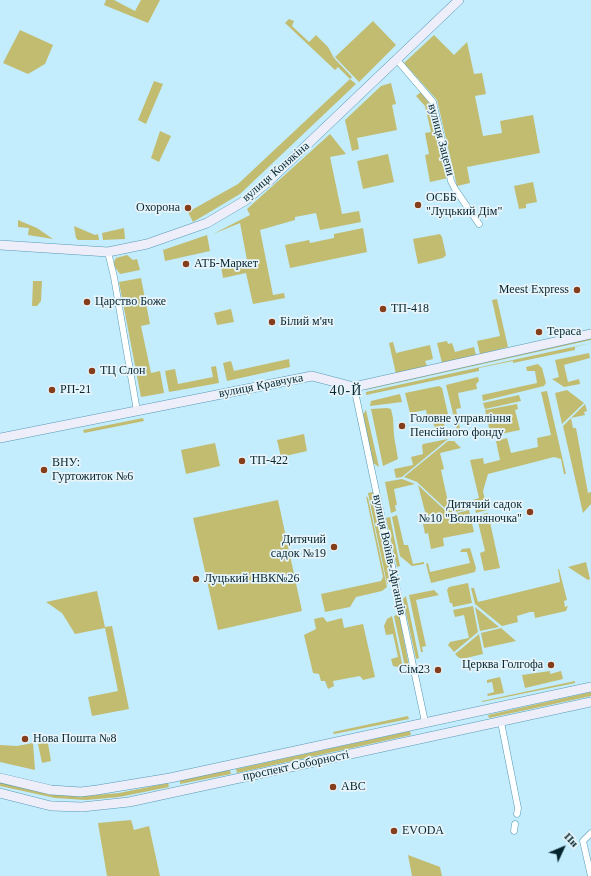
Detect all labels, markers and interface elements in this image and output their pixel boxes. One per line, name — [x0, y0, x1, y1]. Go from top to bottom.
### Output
street label: вулиця Зацепи — [424, 102, 458, 178]
street label: вулиця Конякіна — [239, 139, 313, 205]
place label: ОСББ "Луцький Дім" — [426, 191, 502, 219]
marker: ОСББ "Луцький Дім" — [413, 200, 423, 210]
place label: Охорона — [136, 201, 180, 215]
marker: Охорона — [183, 203, 193, 213]
place label: АТБ-Маркет — [194, 257, 258, 271]
marker: АТБ-Маркет — [181, 259, 191, 269]
place label: Meest Express — [499, 283, 569, 297]
marker: Meest Express — [572, 285, 582, 295]
place label: Царство Боже — [95, 295, 166, 309]
marker: Царство Боже — [82, 297, 92, 307]
place label: ТП-418 — [391, 302, 429, 316]
marker: ТП-418 — [378, 304, 388, 314]
place label: Білий м'яч — [280, 315, 333, 329]
marker: Білий м'яч — [267, 317, 277, 327]
place label: Тераса — [547, 325, 581, 339]
marker: Тераса — [534, 327, 544, 337]
place label: ТЦ Слон — [100, 364, 145, 378]
marker: ТЦ Слон — [87, 366, 97, 376]
street label: вулиця Кравчука — [218, 371, 304, 401]
place label: РП-21 — [60, 383, 91, 397]
district label: 40-Й — [330, 383, 362, 399]
marker: РП-21 — [47, 385, 57, 395]
place label: Головне управління Пенсійного фонду — [410, 412, 511, 440]
marker: Головне управління Пенсійного фонду — [397, 421, 407, 431]
place label: ТП-422 — [250, 454, 288, 468]
place label: ВНУ: Гуртожиток №6 — [52, 456, 133, 484]
marker: ТП-422 — [237, 456, 247, 466]
marker: ВНУ: Гуртожиток №6 — [39, 465, 49, 475]
street label: вулиця Воїнів-Афганців — [369, 493, 409, 617]
place label: Дитячий садок №10 "Волиняночка" — [418, 498, 522, 526]
marker: Дитячий садок №10 "Волиняночка" — [525, 507, 535, 517]
place label: Дитячий садок №19 — [271, 533, 326, 561]
marker: Дитячий садок №19 — [329, 542, 339, 552]
place label: Луцький НВК№26 — [204, 572, 300, 586]
marker: Луцький НВК№26 — [191, 574, 201, 584]
place label: Церква Голгофа — [462, 658, 543, 672]
marker: Церква Голгофа — [546, 660, 556, 670]
place label: Сім23 — [399, 663, 430, 677]
marker: Сім23 — [433, 665, 443, 675]
place label: Нова Пошта №8 — [33, 732, 117, 746]
marker: Нова Пошта №8 — [20, 734, 30, 744]
street label: проспект Соборності — [241, 748, 351, 784]
place label: АВС — [341, 780, 366, 794]
marker: АВС — [328, 782, 338, 792]
place label: EVODA — [402, 824, 444, 838]
marker: EVODA — [389, 826, 399, 836]
north arrow — [543, 828, 583, 868]
text: Пн — [562, 830, 581, 849]

